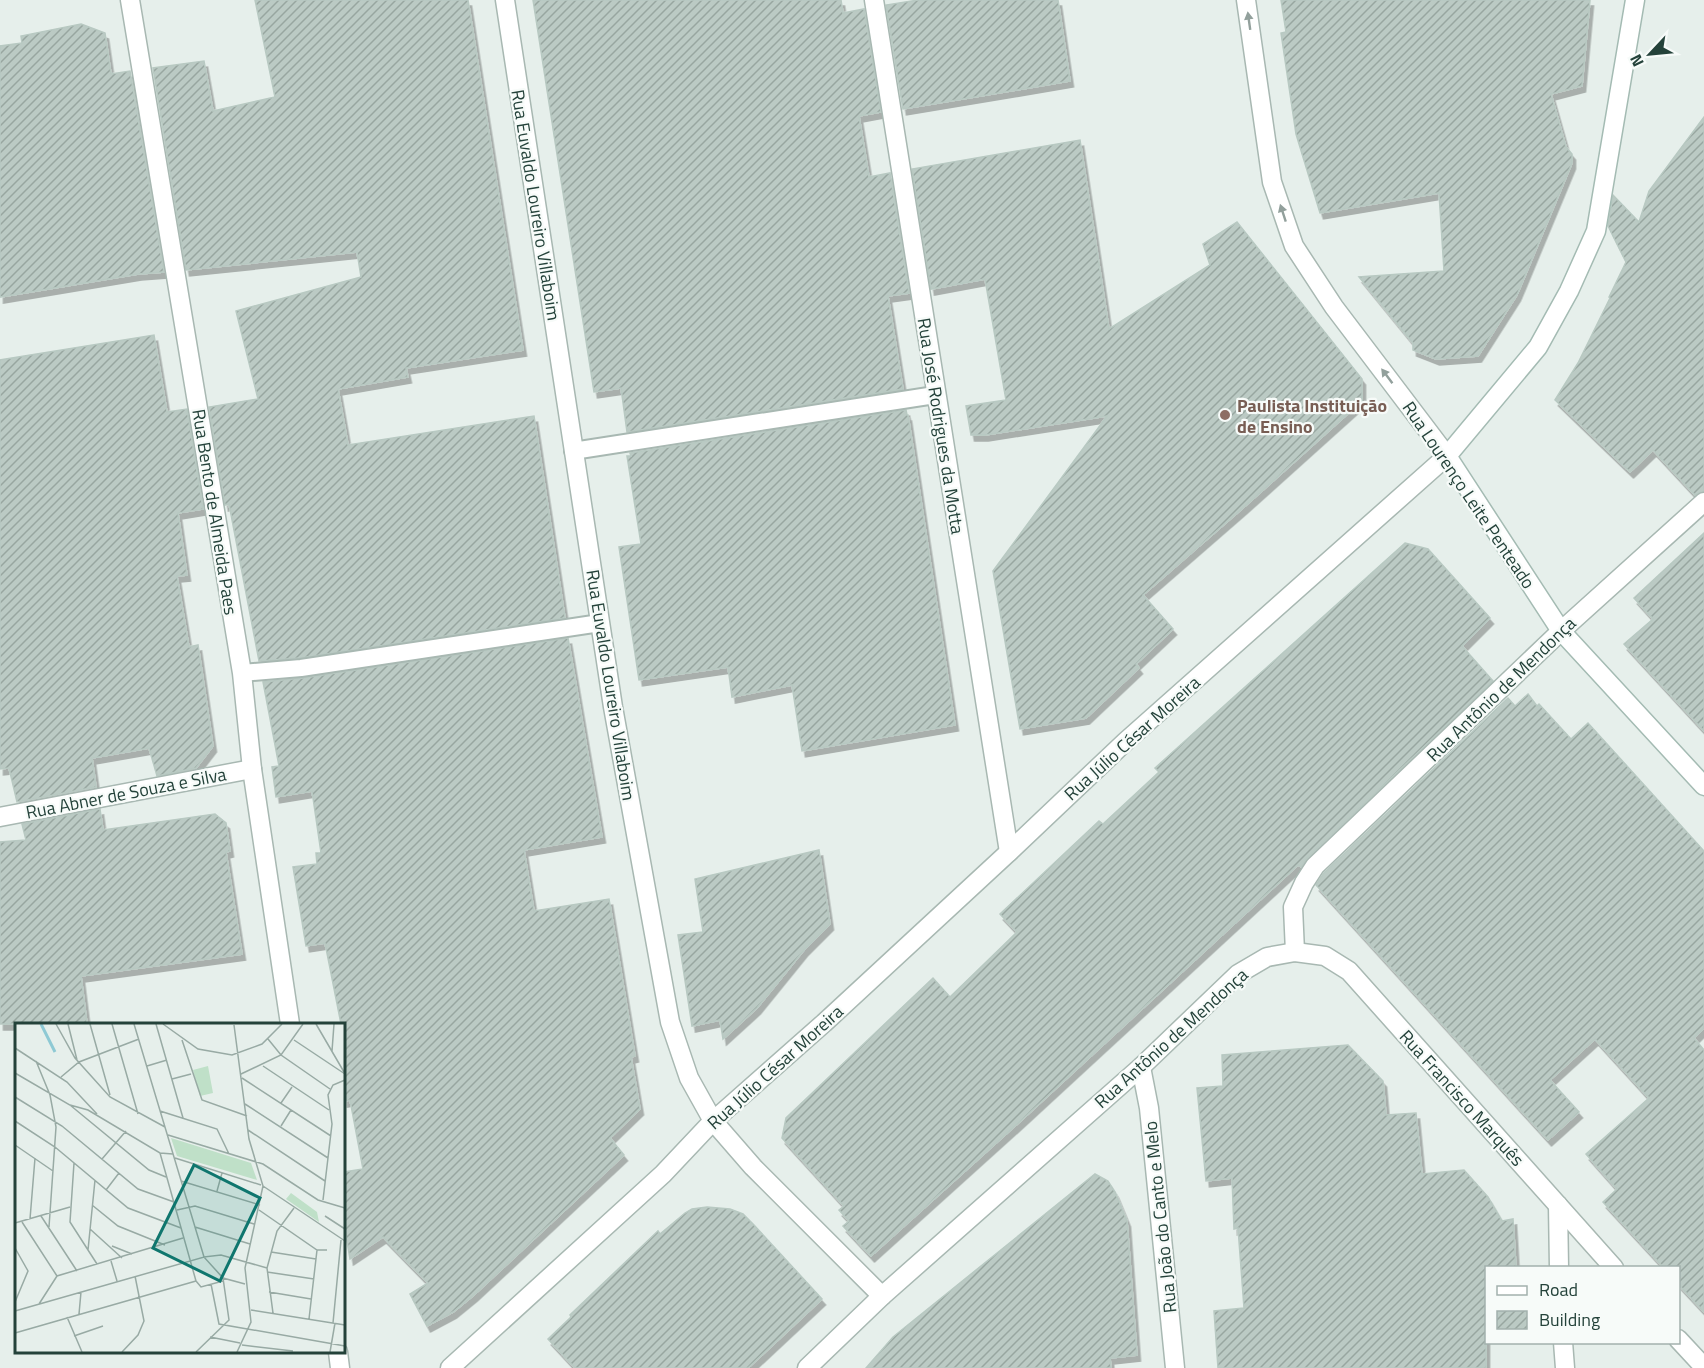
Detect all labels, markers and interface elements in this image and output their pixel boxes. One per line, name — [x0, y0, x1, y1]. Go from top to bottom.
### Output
one-way arrow — [1245, 12, 1254, 31]
north arrow — [1620, 24, 1680, 84]
text: N — [1623, 50, 1650, 71]
street label: Rua Euvaldo Loureiro Villaboim — [504, 88, 568, 322]
one-way arrow — [1277, 204, 1287, 222]
street label: Rua José Rodrigues da Motta — [911, 316, 971, 536]
one-way arrow — [1381, 369, 1393, 384]
place label: Paulista Instituição de Ensino — [1237, 392, 1387, 440]
street label: Rua Lourenço Leite Penteado — [1396, 396, 1542, 594]
street label: Rua Bento de Almeida Paes — [185, 407, 245, 617]
marker: Paulista Instituição de Ensino — [1218, 408, 1232, 422]
street label: Rua Euvaldo Loureiro Villaboim — [579, 568, 643, 802]
street label: Rua Antônio de Mendonça — [1420, 610, 1582, 768]
street label: Rua Júlio César Moreira — [1058, 669, 1206, 807]
street label: Rua Abner de Souza e Silva — [23, 760, 229, 826]
street label: Rua Antônio de Mendonça — [1088, 961, 1254, 1115]
street label: Rua Júlio César Moreira — [701, 998, 849, 1136]
inset map — [15, 1023, 345, 1353]
street label: Rua Francisco Marquês — [1393, 1024, 1531, 1172]
street label: Rua João do Canto e Melo — [1137, 1120, 1183, 1314]
legend — [1485, 1266, 1680, 1344]
text: Road — [1539, 1276, 1578, 1303]
text: Building — [1539, 1306, 1600, 1333]

